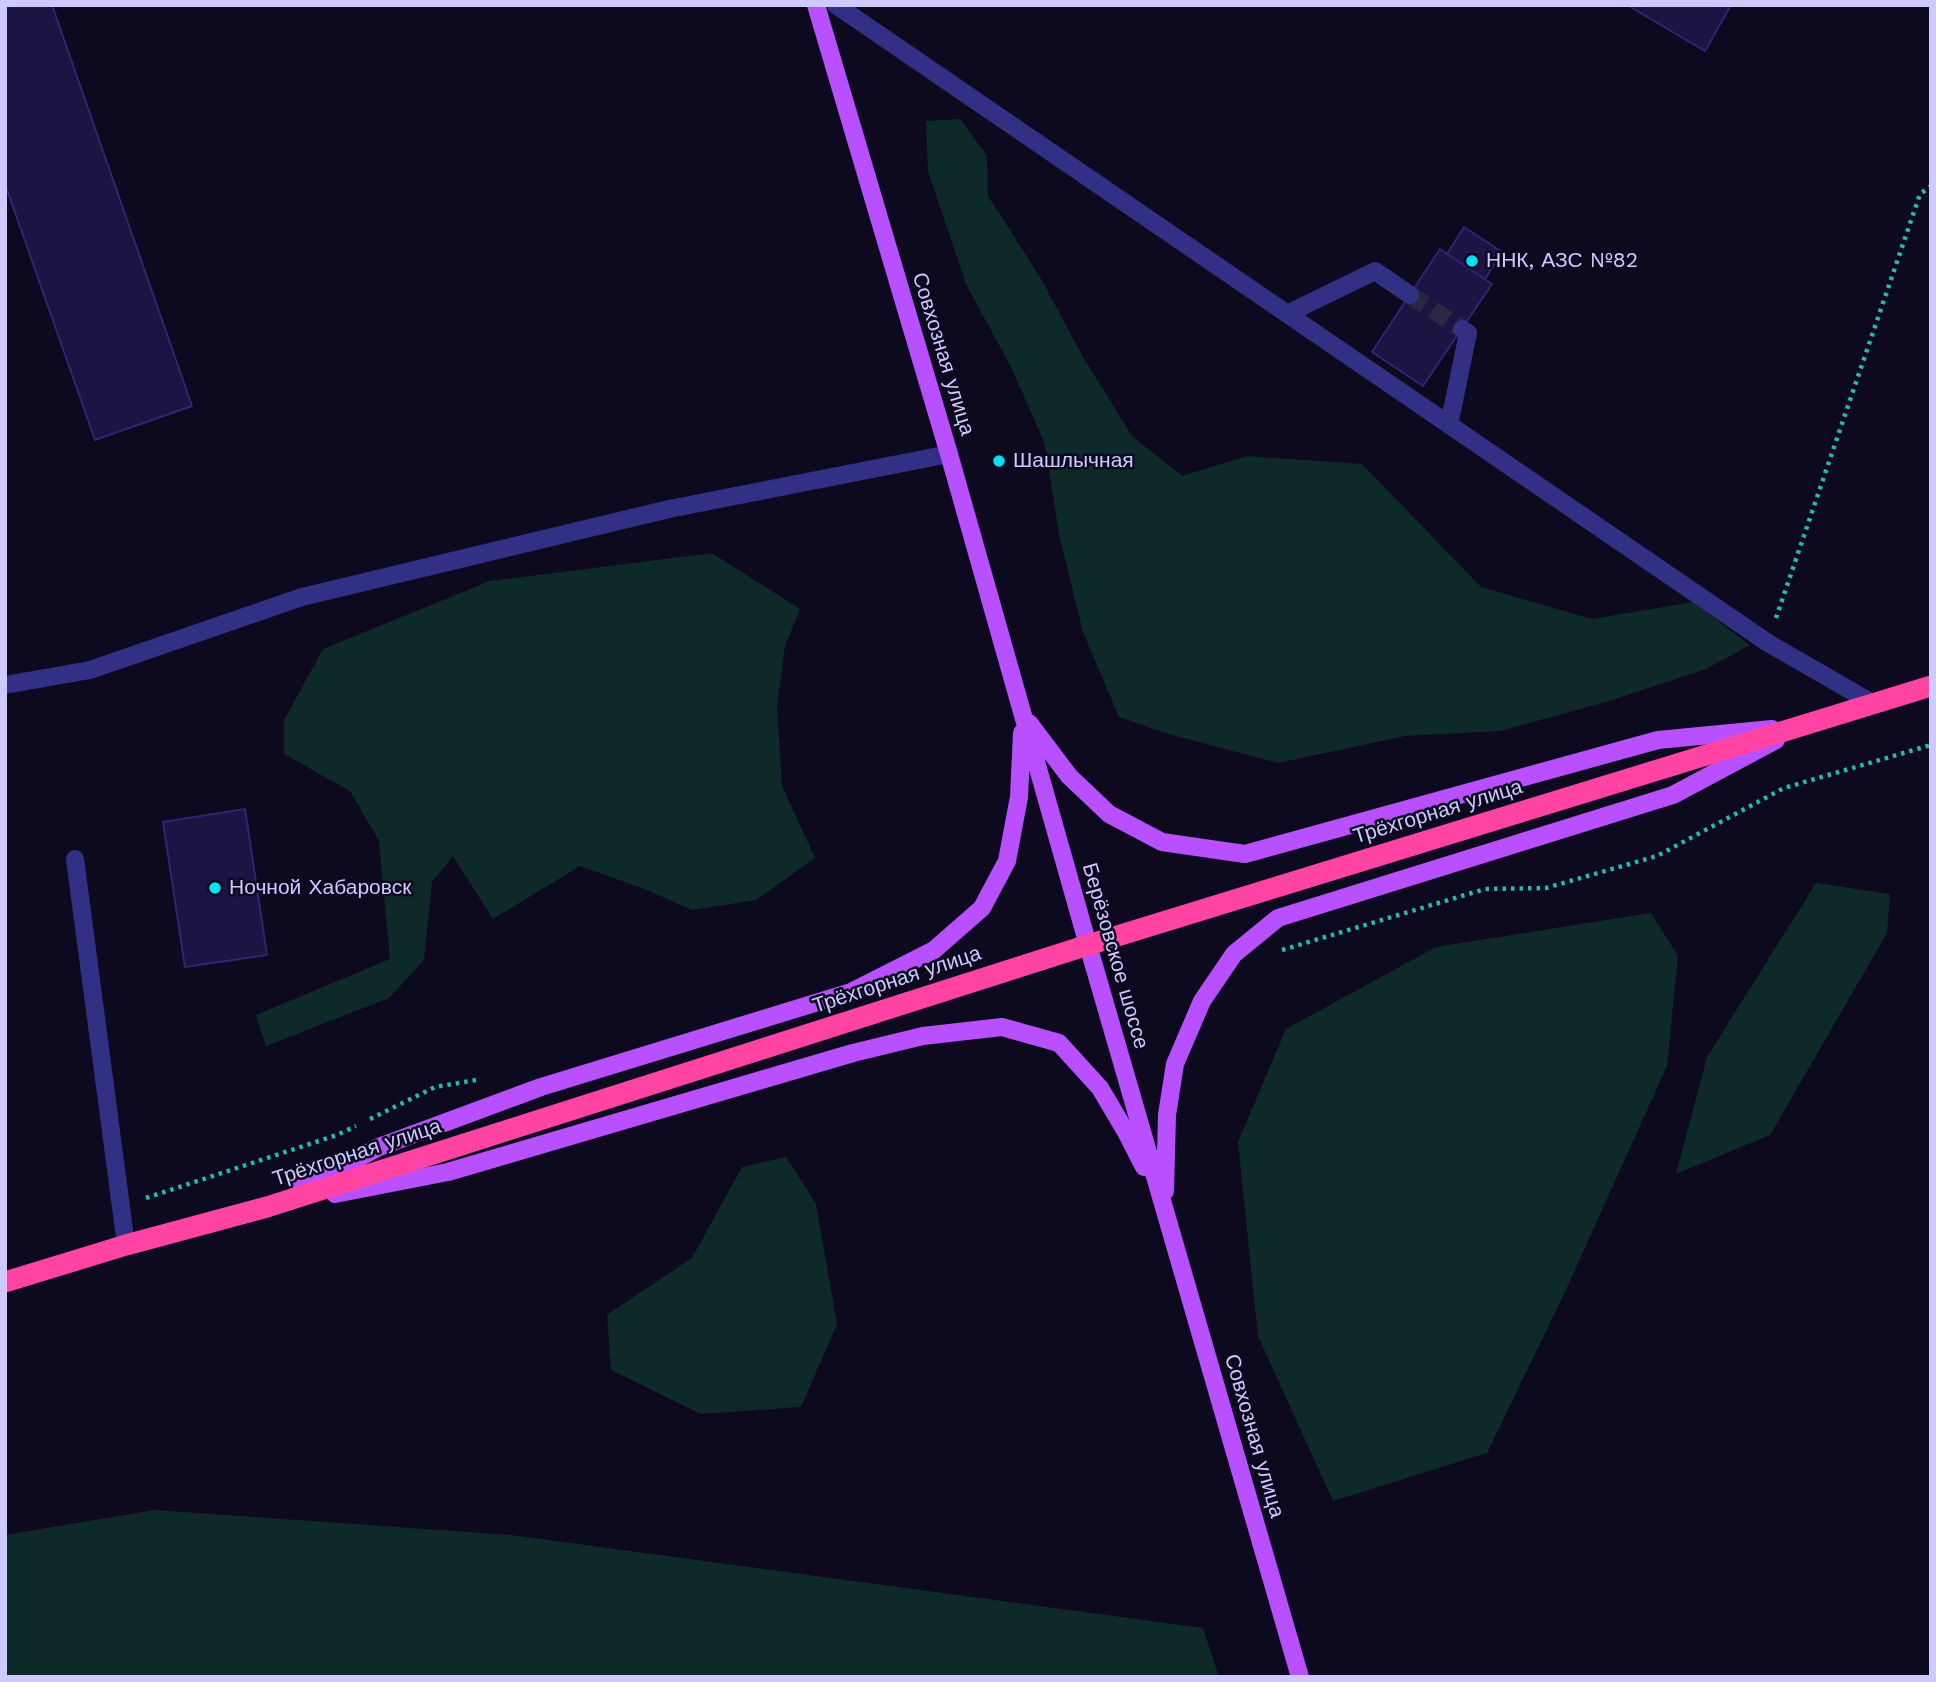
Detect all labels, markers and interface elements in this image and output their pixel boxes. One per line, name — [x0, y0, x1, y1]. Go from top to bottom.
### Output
place label: ННК, АЗС №82 — [1486, 248, 1638, 274]
marker: ННК, АЗС №82 — [1464, 253, 1480, 269]
street label: Совхозная улица — [906, 270, 980, 438]
place label: Шашлычная — [1013, 448, 1134, 474]
marker: Шашлычная — [991, 453, 1007, 469]
street label: Трёхгорная улица — [1350, 774, 1526, 850]
street label: Берёзовское шоссе — [1076, 860, 1154, 1052]
place label: Ночной Хабаровск — [229, 875, 411, 901]
marker: Ночной Хабаровск — [207, 880, 223, 896]
street label: Трёхгорная улица — [810, 941, 984, 1019]
street label: Трёхгорная улица — [270, 1114, 444, 1192]
street label: Совхозная улица — [1219, 1351, 1289, 1521]

